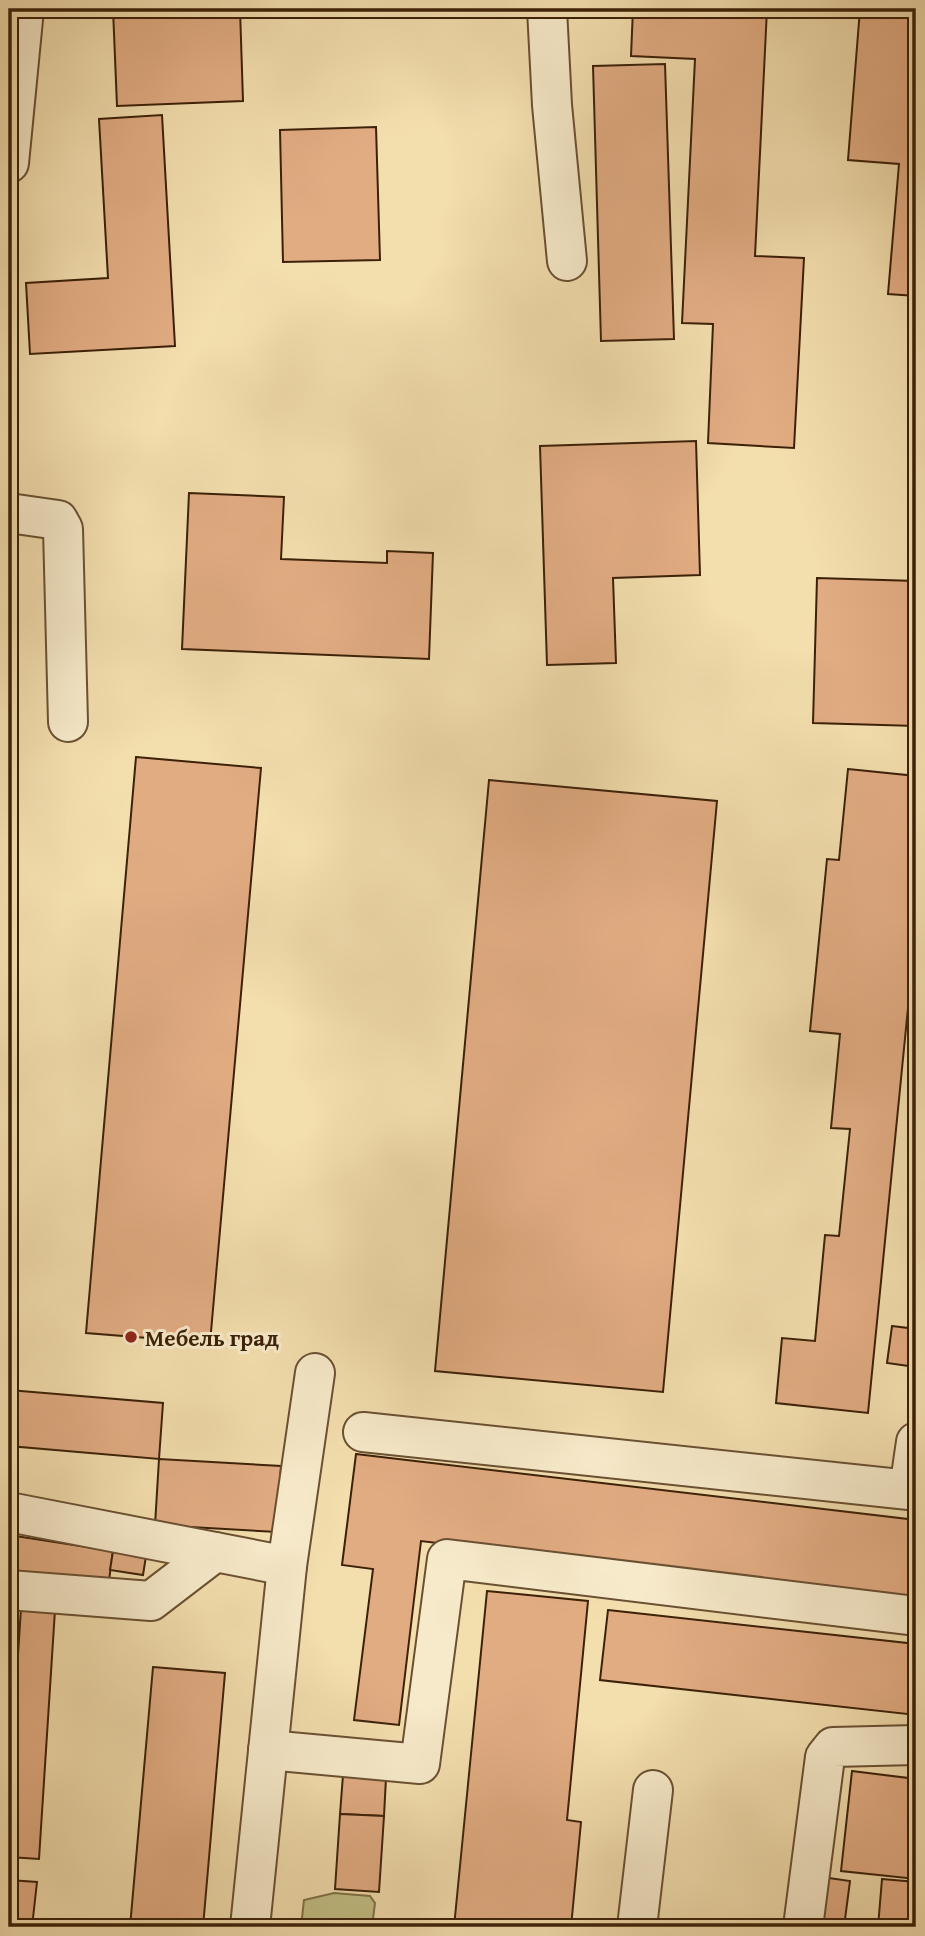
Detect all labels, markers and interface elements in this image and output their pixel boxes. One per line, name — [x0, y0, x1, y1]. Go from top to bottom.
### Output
place label: Мебель град — [145, 1321, 279, 1354]
marker: Мебель град — [123, 1329, 139, 1345]

